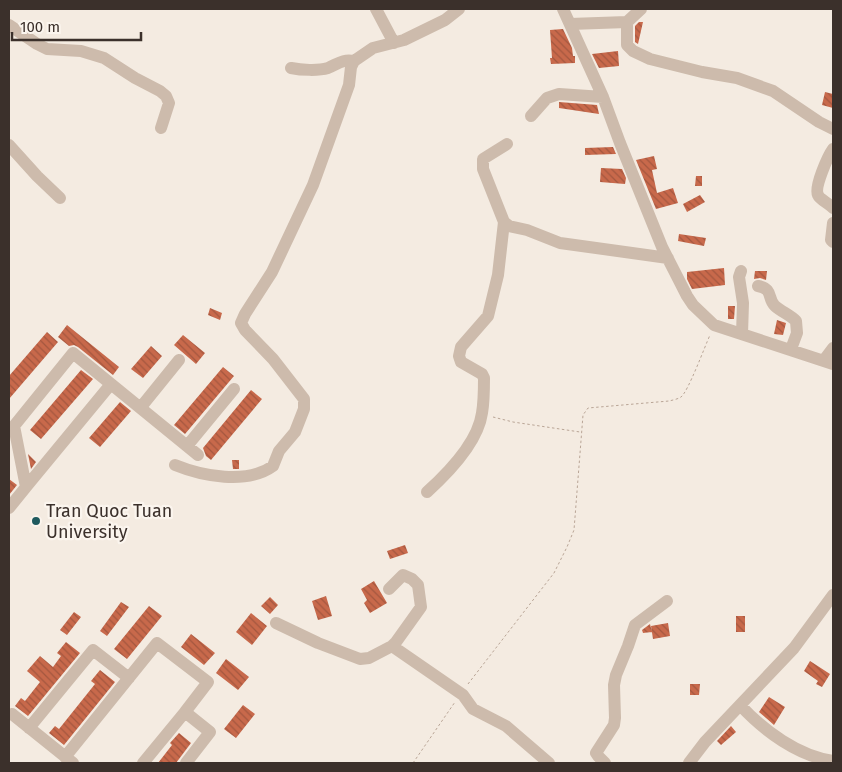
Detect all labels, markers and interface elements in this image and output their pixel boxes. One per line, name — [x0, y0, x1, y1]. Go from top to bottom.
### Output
scale bar — [12, 10, 141, 42]
text: 100 m — [20, 18, 60, 36]
place label: Tran Quoc Tuan University — [46, 500, 172, 543]
marker: Tran Quoc Tuan University — [30, 515, 42, 527]

